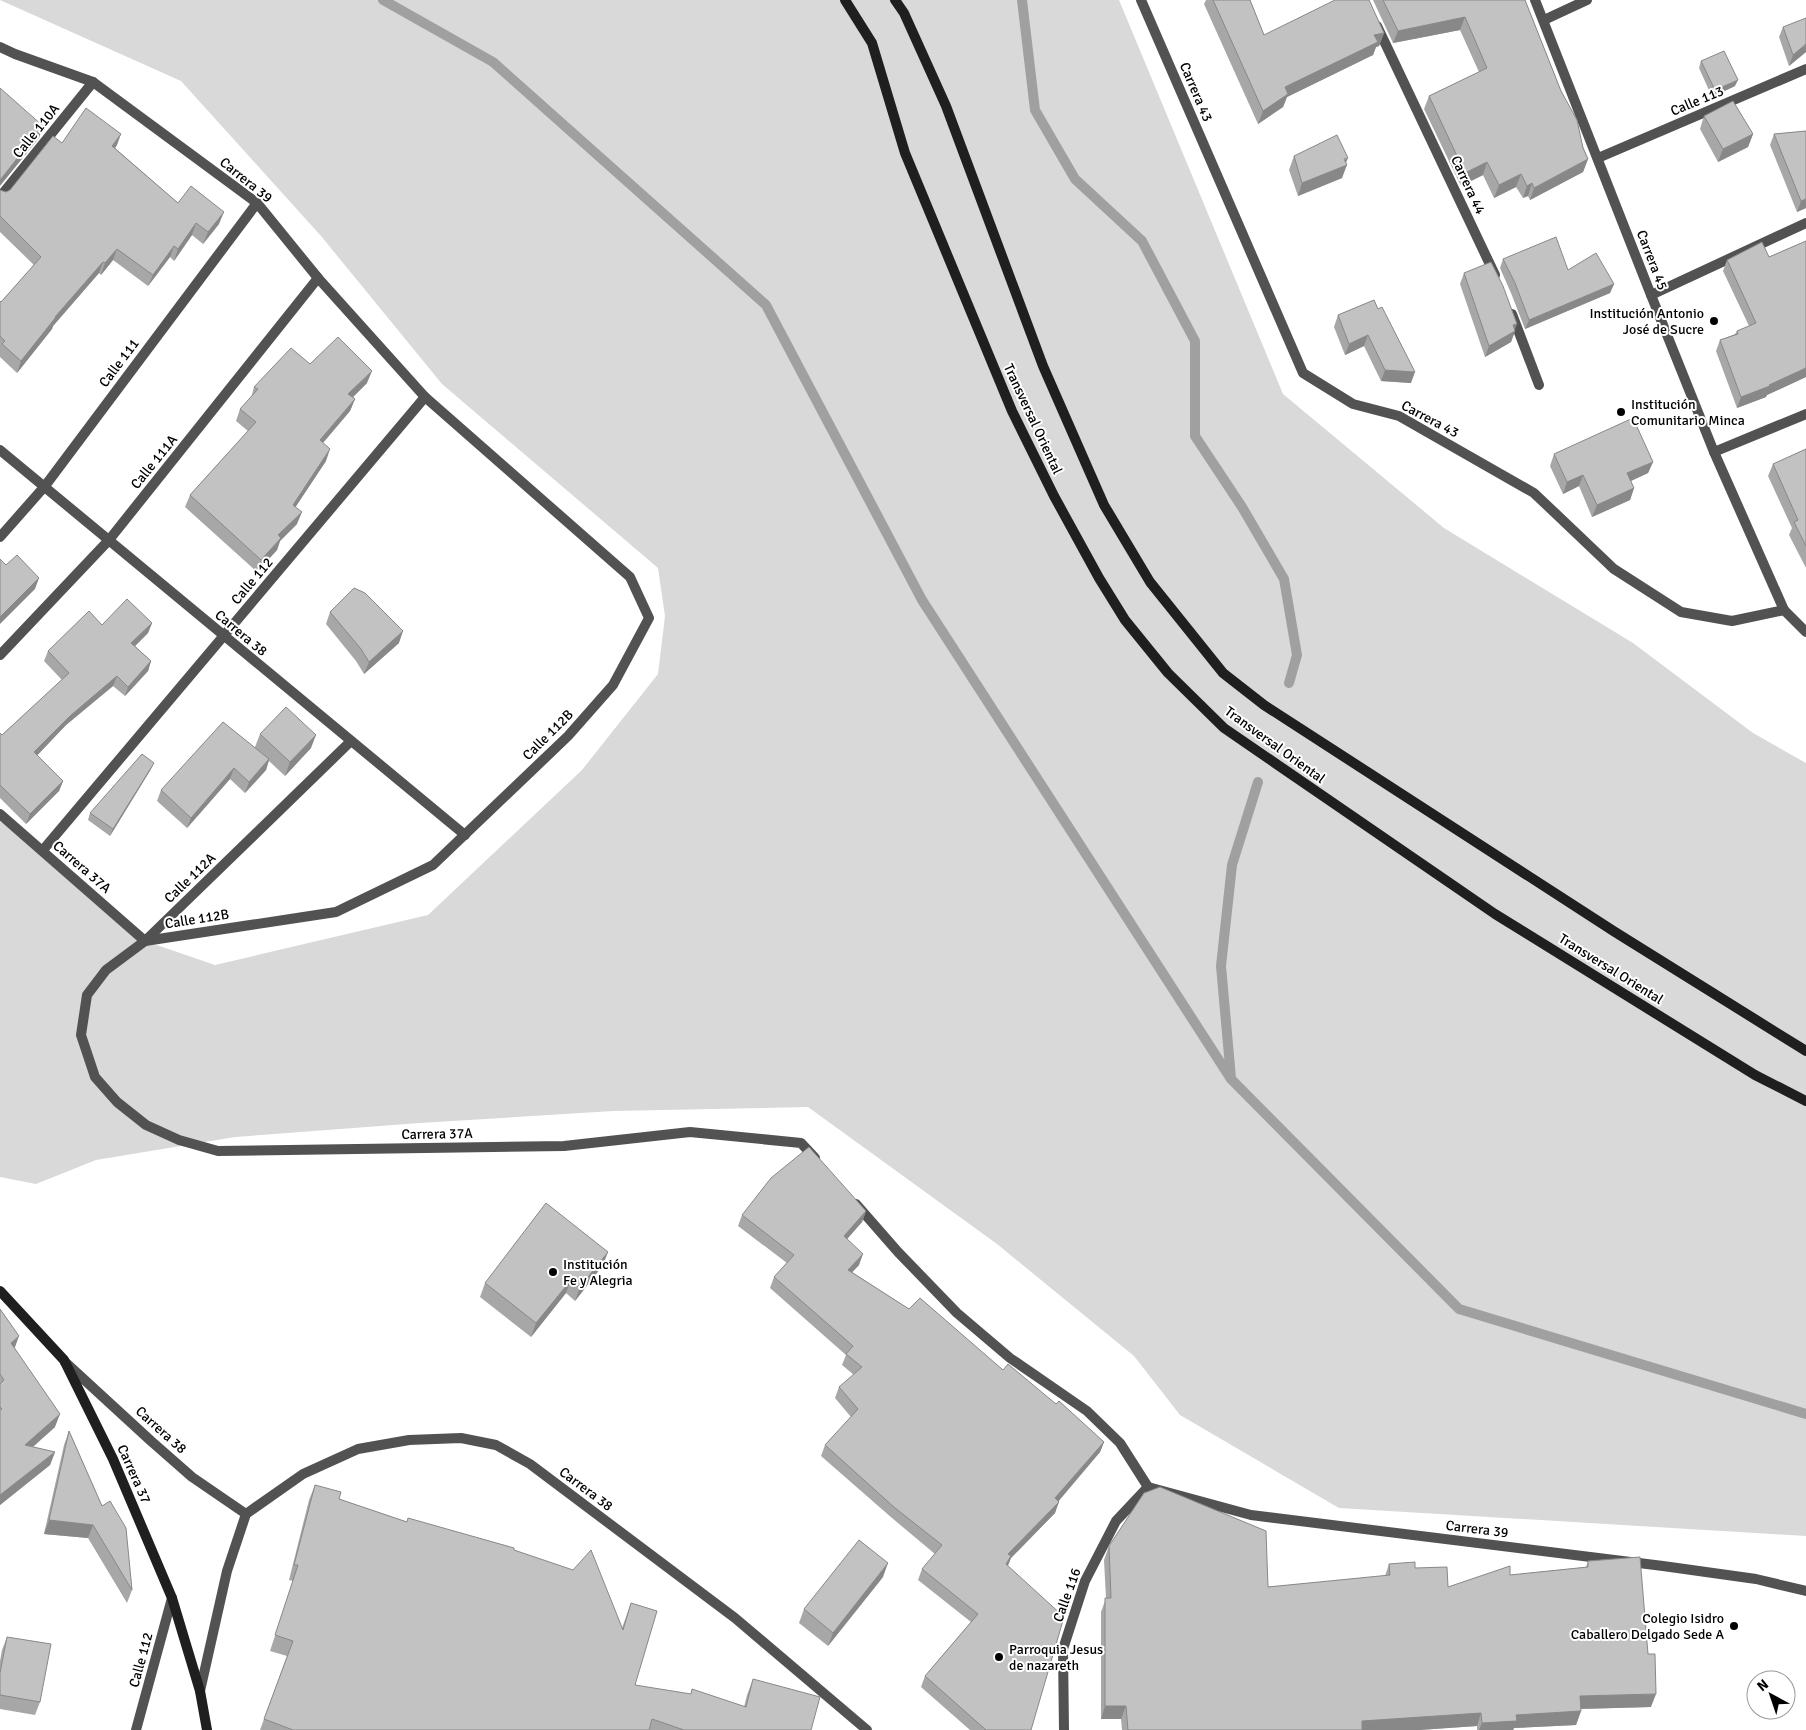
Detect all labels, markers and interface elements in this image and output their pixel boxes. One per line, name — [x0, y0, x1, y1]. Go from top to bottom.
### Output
street label: Carrera 43 — [1176, 60, 1216, 124]
street label: Calle 113 — [1668, 82, 1726, 120]
street label: Calle 110A — [9, 100, 63, 161]
street label: Carrera 44 — [1447, 153, 1489, 217]
street label: Carrera 39 — [216, 154, 276, 206]
street label: Carrera 45 — [1633, 228, 1671, 292]
place label: Institución Antonio José de Sucre — [1589, 305, 1704, 338]
marker: Institución Antonio José de Sucre — [1708, 315, 1720, 327]
street label: Calle 111 — [95, 335, 143, 391]
street label: Transversal Oriental — [1000, 361, 1066, 477]
place label: Institución Comunitario Minca — [1631, 396, 1745, 429]
street label: Carrera 43 — [1398, 397, 1462, 441]
marker: Institución Comunitario Minca — [1615, 406, 1627, 418]
street label: Calle 111A — [127, 431, 181, 492]
street label: Calle 112 — [227, 554, 277, 608]
street label: Carrera 38 — [211, 606, 271, 660]
street label: Transversal Oriental — [1221, 703, 1329, 787]
street label: Calle 112B — [519, 706, 577, 764]
street label: Carrera 37A — [49, 837, 115, 897]
street label: Calle 112A — [161, 849, 219, 907]
street label: Calle 112B — [164, 906, 230, 932]
street label: Transversal Oriental — [1556, 930, 1666, 1008]
street label: Carrera 37A — [401, 1125, 473, 1143]
place label: Institución Fe y Alegria — [563, 1256, 633, 1289]
marker: Institución Fe y Alegria — [547, 1266, 559, 1278]
street label: Carrera 38 — [132, 1403, 190, 1457]
street label: Carrera 37 — [113, 1442, 155, 1506]
street label: Carrera 38 — [556, 1463, 616, 1515]
street label: Carrera 39 — [1445, 1517, 1509, 1541]
street label: Calle 116 — [1049, 1566, 1085, 1624]
place label: Colegio Isidro Caballero Delgado Sede A — [1571, 1610, 1724, 1643]
marker: Colegio Isidro Caballero Delgado Sede A — [1728, 1620, 1740, 1632]
street label: Calle 112 — [126, 1631, 156, 1689]
place label: Parroquia Jesus de nazareth — [1009, 1641, 1103, 1674]
marker: Parroquia Jesus de nazareth — [993, 1651, 1005, 1663]
north arrow — [1746, 1670, 1796, 1720]
text: N — [1754, 1676, 1772, 1695]

